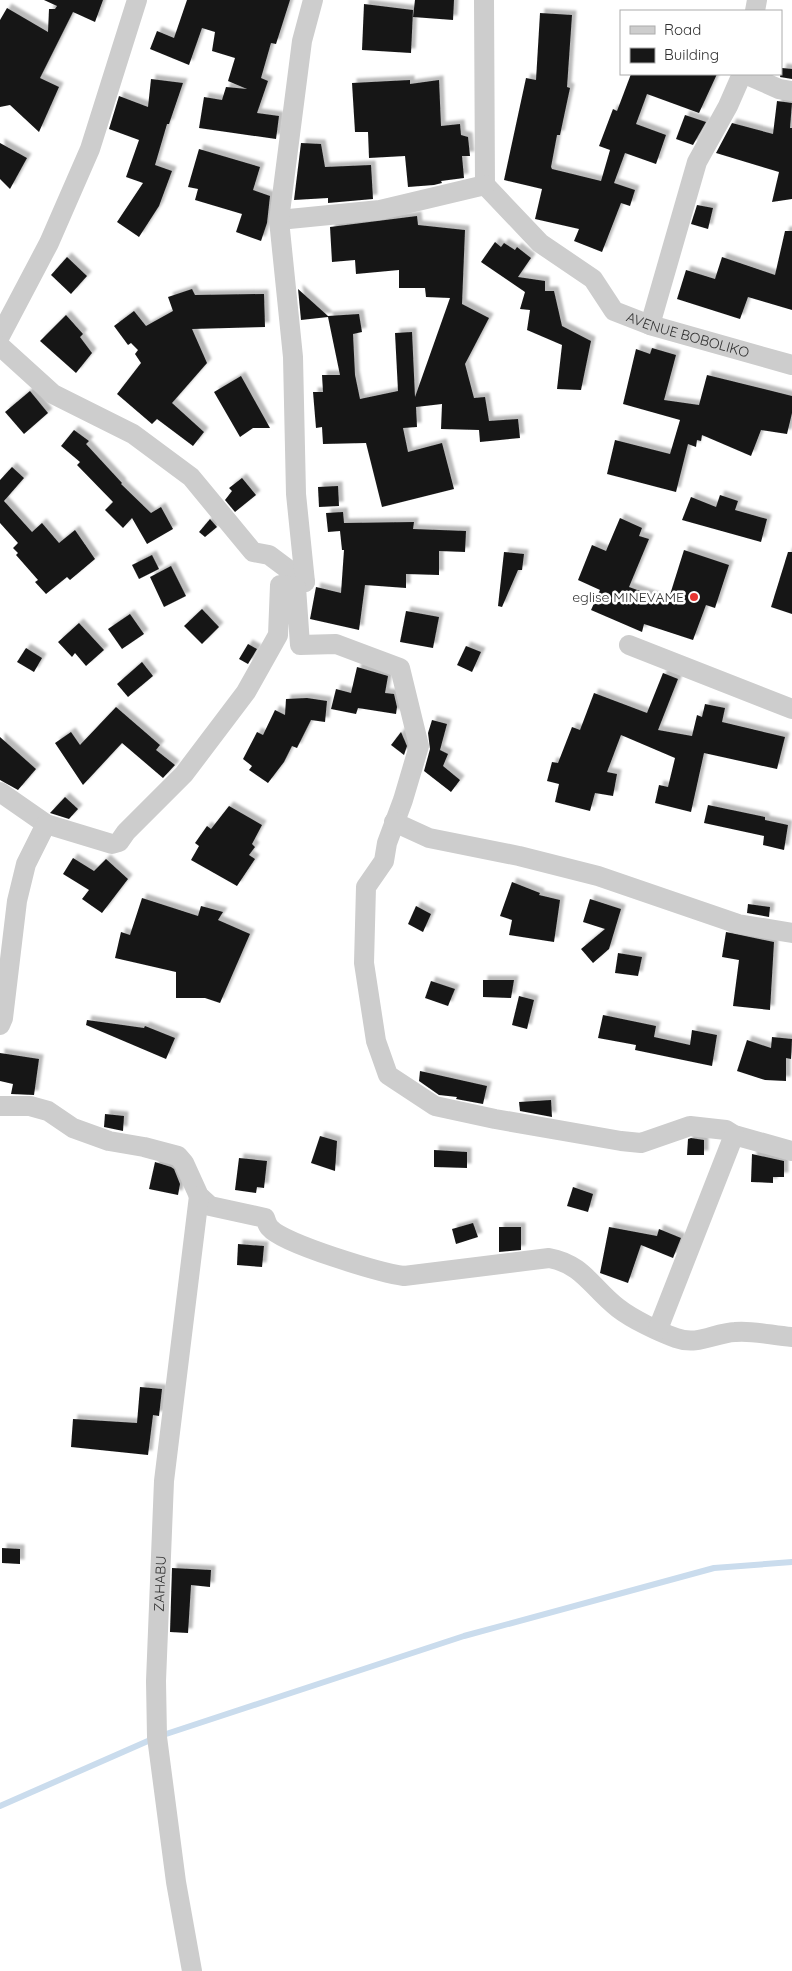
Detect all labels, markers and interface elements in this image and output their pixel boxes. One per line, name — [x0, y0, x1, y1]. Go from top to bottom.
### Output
legend — [620, 10, 782, 75]
text: Road — [664, 20, 701, 39]
text: Building — [664, 45, 719, 64]
street label: AVENUE BOBOLIKO — [624, 308, 752, 362]
place label: eglise MINEVAME — [572, 588, 684, 606]
marker: eglise MINEVAME — [688, 591, 700, 603]
street label: ZAHABU — [150, 1555, 170, 1612]

